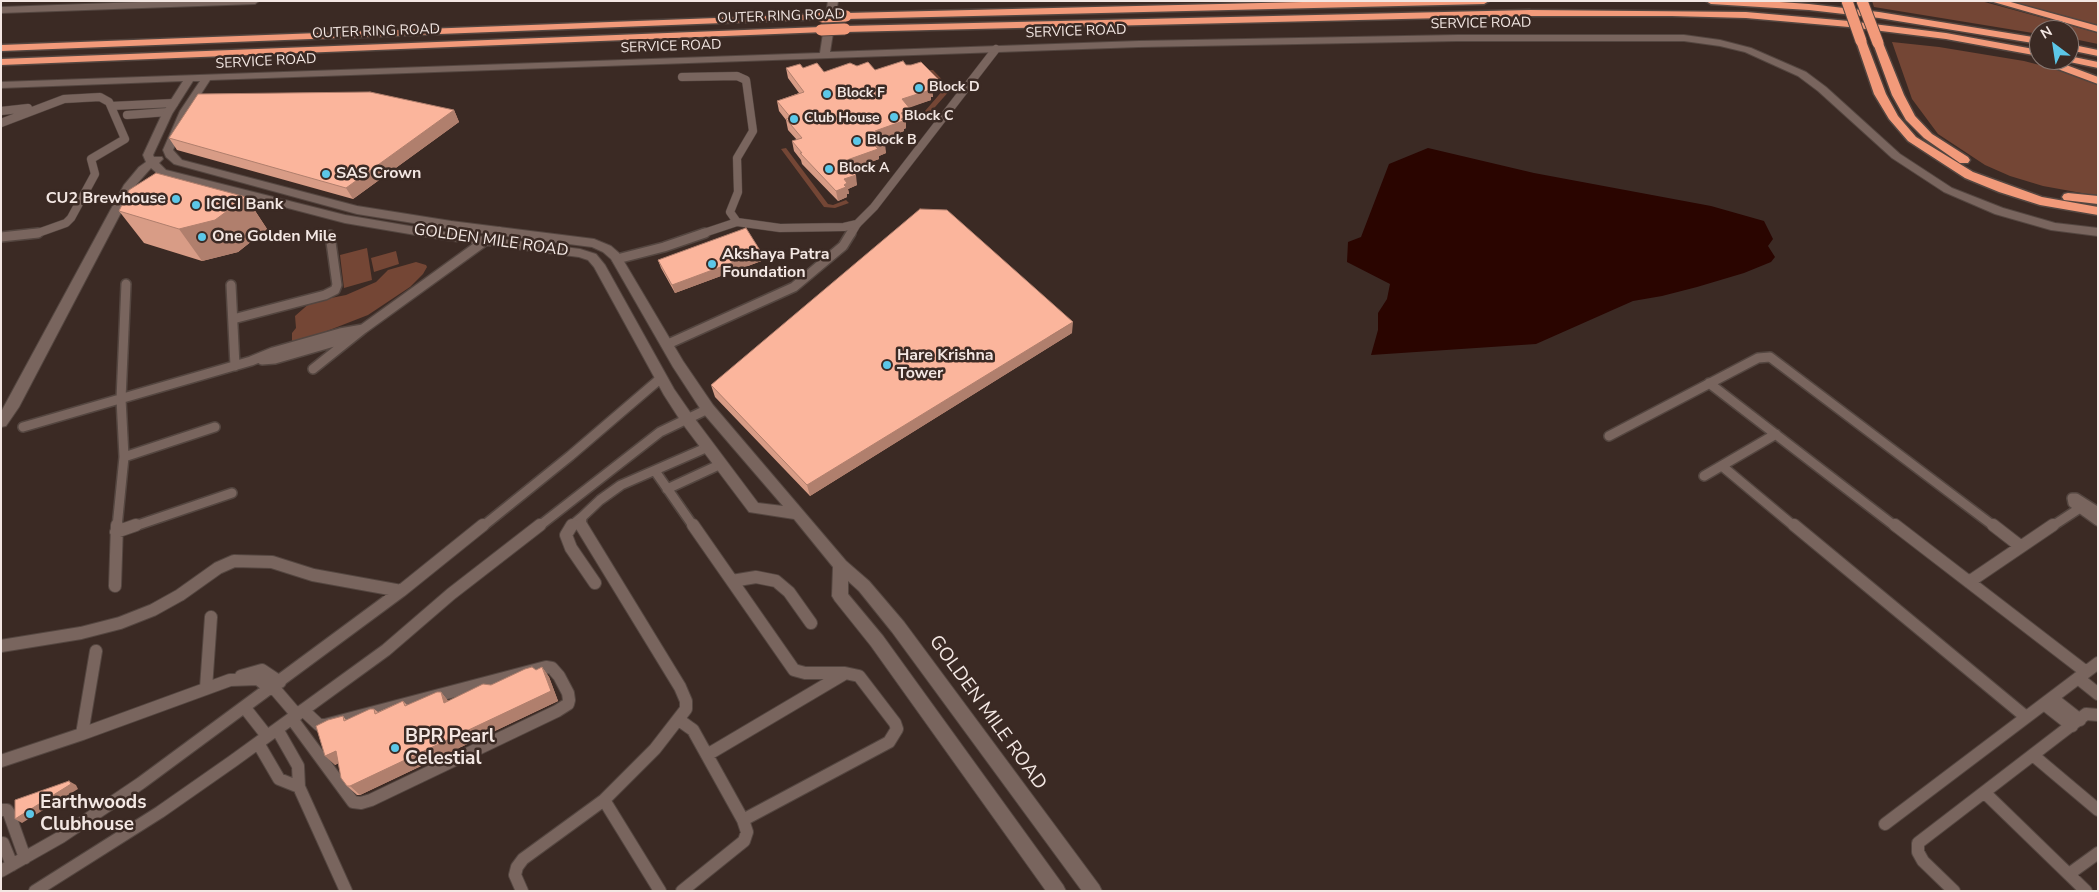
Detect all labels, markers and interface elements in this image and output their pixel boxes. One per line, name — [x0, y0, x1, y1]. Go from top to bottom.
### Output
street label: OUTER RING ROAD — [717, 6, 845, 28]
street label: SERVICE ROAD — [1430, 15, 1532, 33]
north arrow — [2029, 20, 2079, 70]
street label: OUTER RING ROAD — [312, 21, 440, 43]
street label: SERVICE ROAD — [1025, 22, 1127, 42]
text: N — [2037, 22, 2056, 43]
street label: SERVICE ROAD — [620, 37, 722, 57]
street label: SERVICE ROAD — [215, 51, 317, 73]
place label: Block D — [929, 80, 980, 96]
marker: Block D — [913, 82, 925, 94]
place label: Block F — [837, 86, 885, 102]
marker: Block F — [821, 88, 833, 100]
place label: Block C — [904, 109, 953, 125]
place label: Club House — [804, 111, 880, 127]
marker: Block C — [888, 111, 900, 123]
marker: Club House — [788, 113, 800, 125]
place label: Block B — [867, 133, 917, 149]
marker: Block B — [851, 135, 863, 147]
place label: Block A — [839, 161, 889, 177]
marker: Block A — [823, 163, 835, 175]
place label: SAS Crown — [336, 164, 421, 184]
marker: SAS Crown — [320, 168, 332, 180]
place label: CU2 Brewhouse — [46, 189, 166, 209]
marker: CU2 Brewhouse — [170, 193, 182, 205]
place label: ICICI Bank — [206, 195, 283, 215]
marker: ICICI Bank — [190, 199, 202, 211]
street label: GOLDEN MILE ROAD — [412, 221, 570, 261]
place label: One Golden Mile — [212, 227, 337, 247]
marker: One Golden Mile — [196, 231, 208, 243]
place label: Akshaya Patra Foundation — [722, 245, 829, 283]
marker: Akshaya Patra Foundation — [706, 258, 718, 270]
place label: Hare Krishna Tower — [897, 346, 994, 384]
marker: Hare Krishna Tower — [881, 359, 893, 371]
street label: GOLDEN MILE ROAD — [923, 631, 1051, 795]
place label: BPR Pearl Celestial — [405, 726, 495, 770]
marker: BPR Pearl Celestial — [389, 742, 401, 754]
place label: Earthwoods Clubhouse — [40, 792, 147, 836]
marker: Earthwoods Clubhouse — [24, 808, 36, 820]

